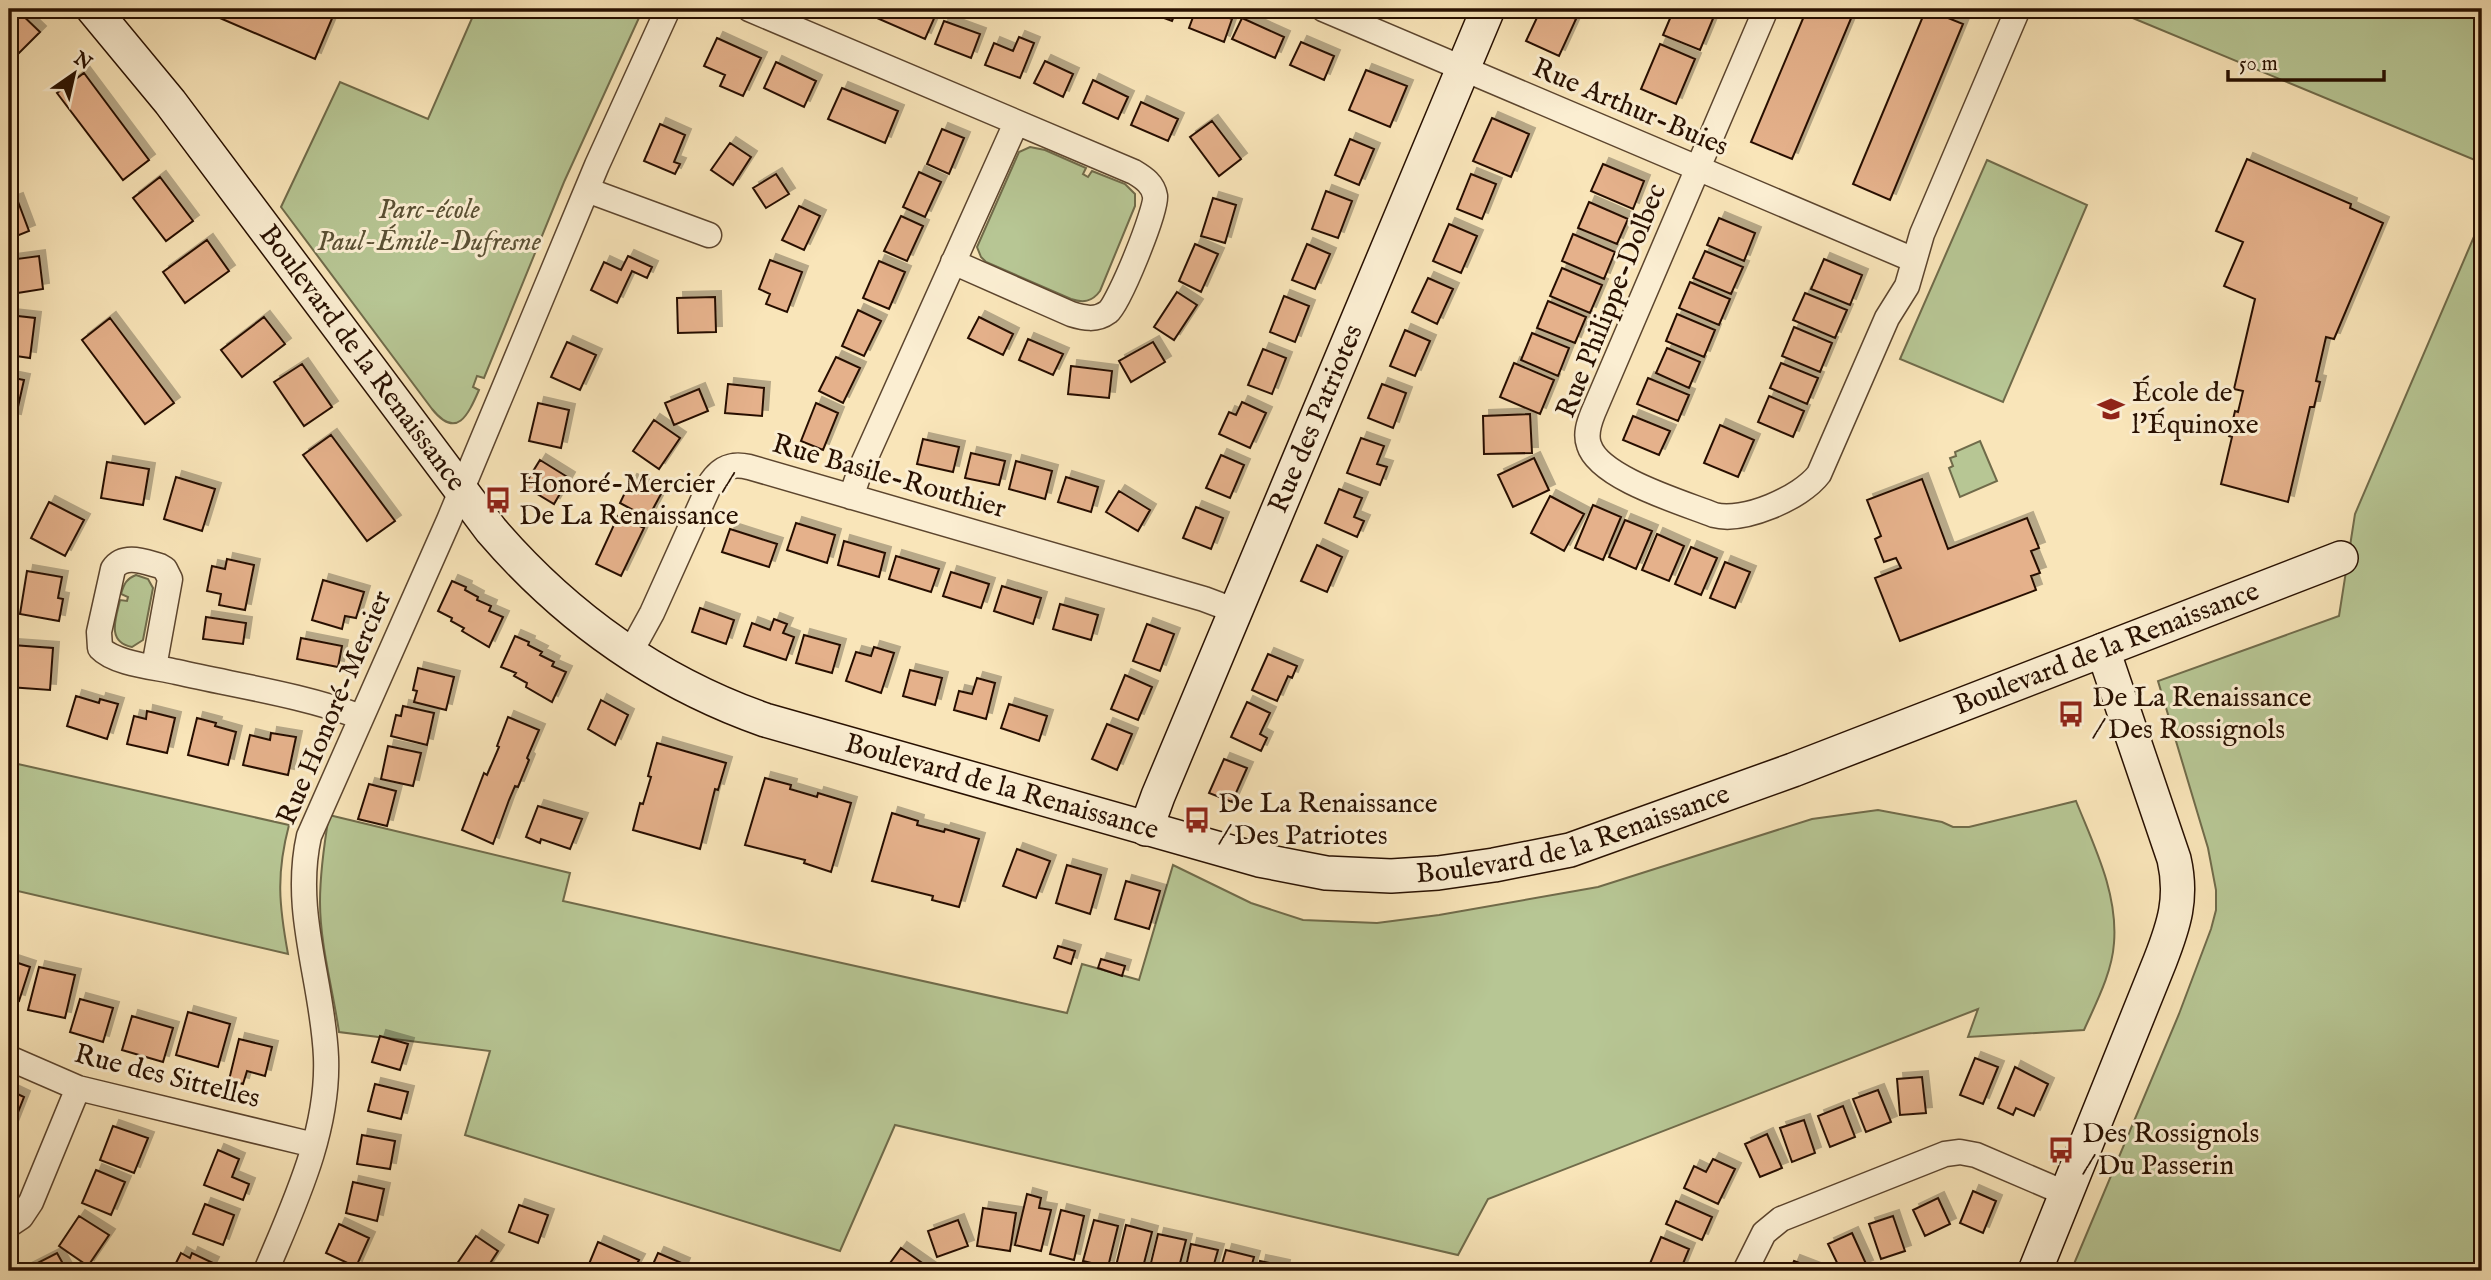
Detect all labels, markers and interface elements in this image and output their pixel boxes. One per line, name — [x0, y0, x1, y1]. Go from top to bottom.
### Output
north arrow — [38, 38, 108, 108]
scale bar — [2228, 38, 2384, 82]
text: N — [68, 46, 96, 76]
street label: Rue Arthur-Buies — [1527, 51, 1733, 165]
text: 50 m — [2239, 51, 2278, 78]
street label: Rue Philippe-Dolbec — [1549, 179, 1675, 423]
park label: Parc-école Paul-Émile-Dufresne — [317, 193, 542, 260]
street label: Boulevard de la Renaissance — [251, 218, 474, 499]
street label: Rue des Patriotes — [1261, 319, 1371, 518]
place label: École de l'Équinoxe — [2132, 375, 2259, 443]
school or university icon: École de l'Équinoxe — [2096, 394, 2126, 424]
street label: Rue Basile-Routhier — [768, 427, 1010, 527]
place label: Honoré-Mercier / De La Renaissance — [519, 467, 739, 534]
bus stop icon: Honoré-Mercier / De La Renaissance — [483, 485, 513, 515]
street label: Boulevard de la Renaissance — [1949, 574, 2264, 724]
street label: Rue Honoré-Mercier — [270, 586, 400, 830]
place label: De La Renaissance / Des Rossignols — [2092, 681, 2312, 748]
bus stop icon: De La Renaissance / Des Rossignols — [2056, 699, 2086, 729]
street label: Boulevard de la Renaissance — [841, 726, 1163, 848]
street label: Boulevard de la Renaissance — [1415, 777, 1734, 892]
place label: De La Renaissance / Des Patriotes — [1218, 787, 1438, 854]
bus stop icon: De La Renaissance / Des Patriotes — [1182, 805, 1212, 835]
street label: Rue des Sittelles — [71, 1037, 263, 1117]
place label: Des Rossignols / Du Passerin — [2082, 1117, 2259, 1184]
bus stop icon: Des Rossignols / Du Passerin — [2046, 1135, 2076, 1165]

